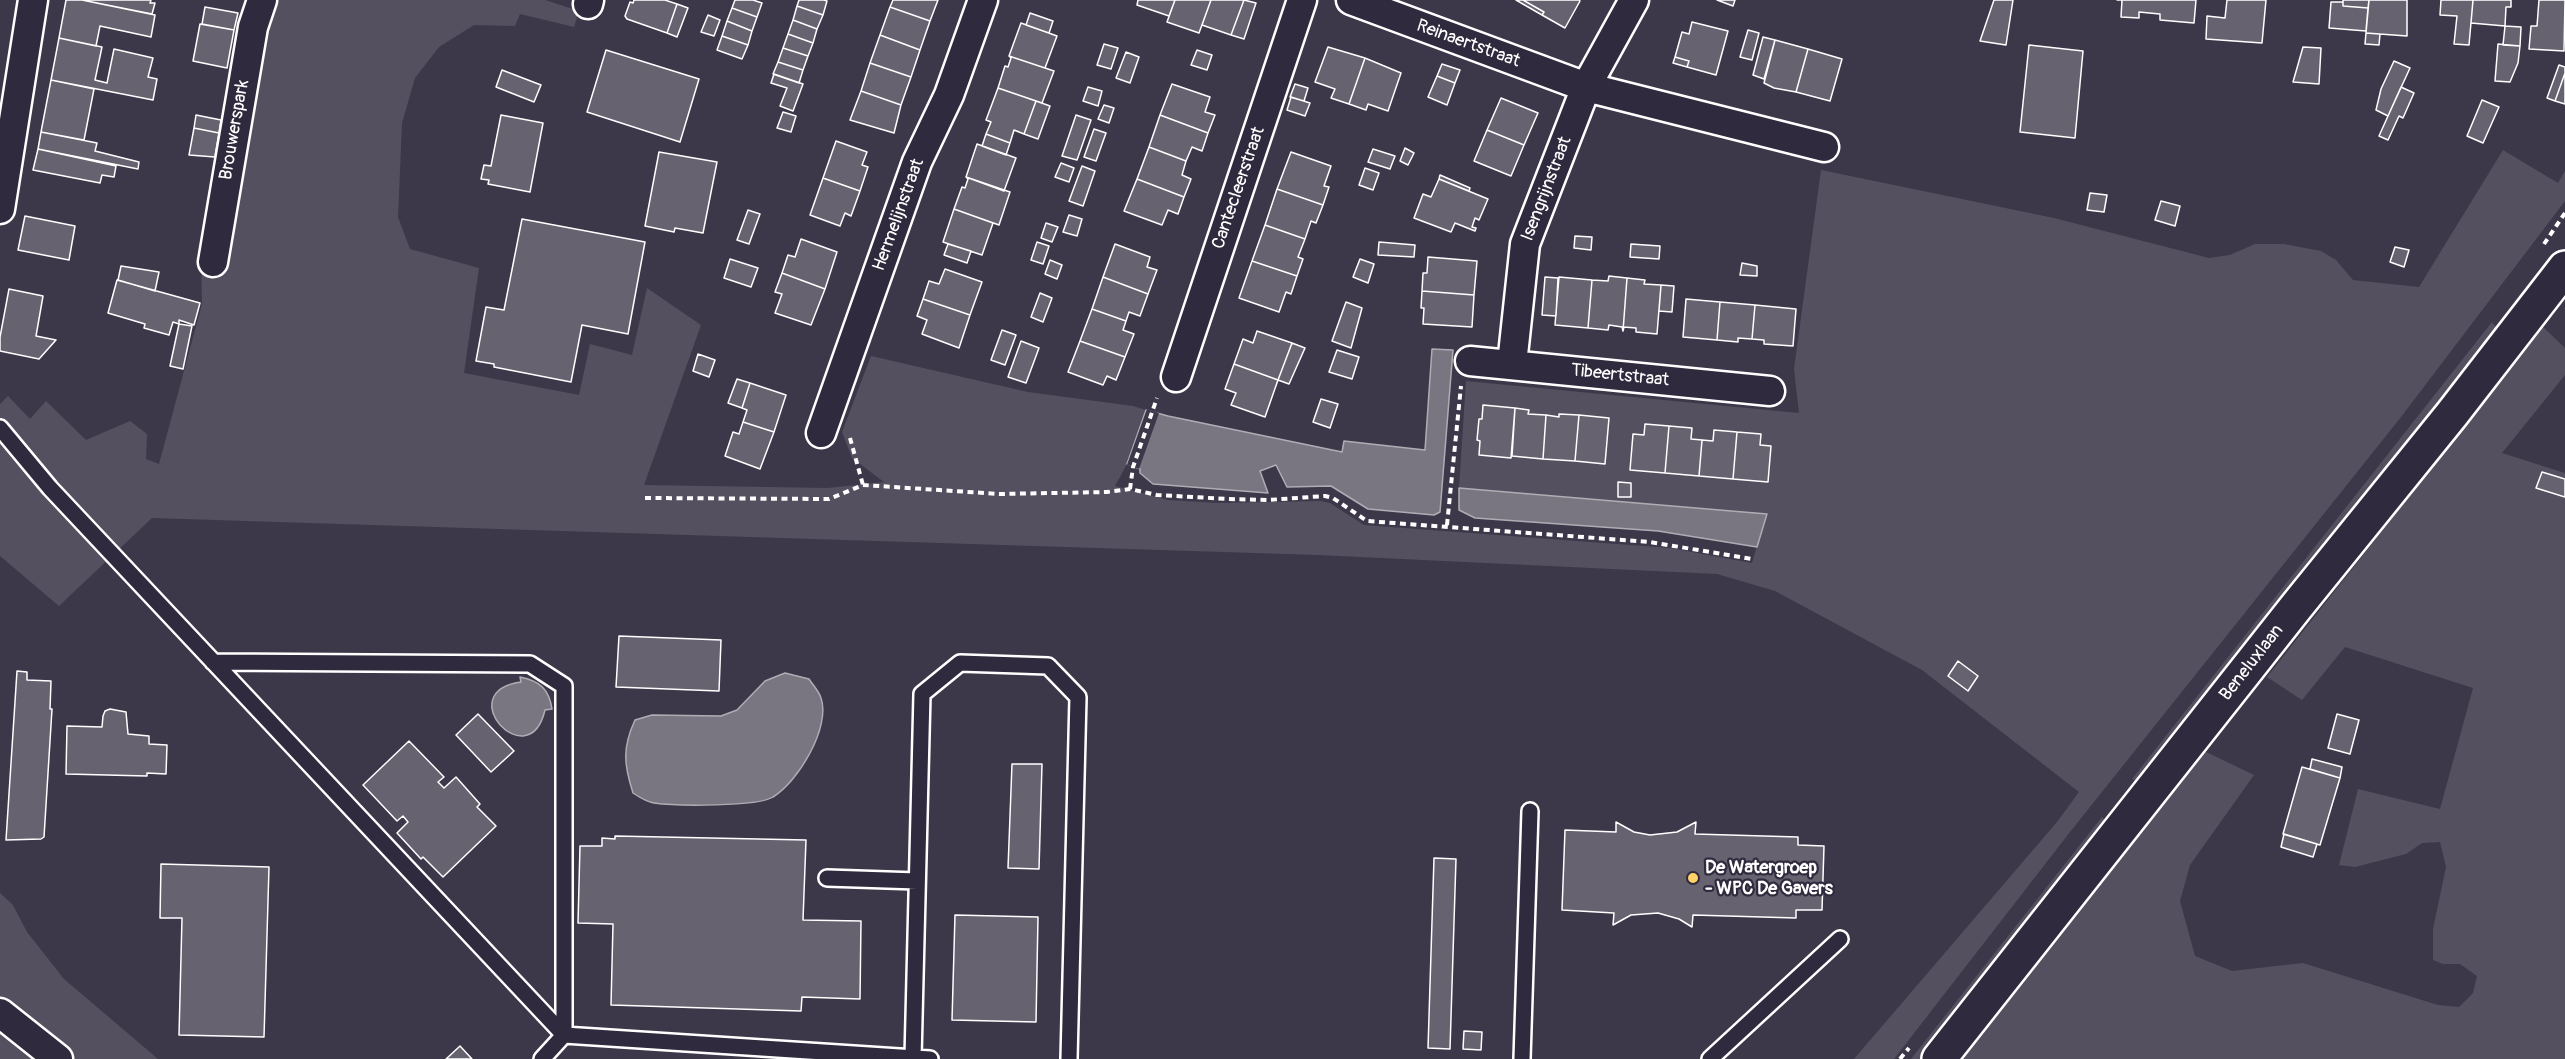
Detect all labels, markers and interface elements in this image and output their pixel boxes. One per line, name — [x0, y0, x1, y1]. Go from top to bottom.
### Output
street label: Reinaertstraat — [1413, 15, 1523, 73]
street label: Brouwerspark — [216, 78, 254, 182]
street label: Cantecleerstraat — [1208, 124, 1270, 252]
street label: Isengrijnstraat — [1517, 134, 1577, 244]
street label: Hermelijnstraat — [869, 156, 929, 274]
street label: Tibeertstraat — [1570, 360, 1670, 392]
street label: Beneluxlaan — [2216, 621, 2288, 705]
place label: De Watergroep - WPC De Gavers — [1705, 857, 1833, 900]
marker: De Watergroep - WPC De Gavers — [1686, 871, 1700, 885]

